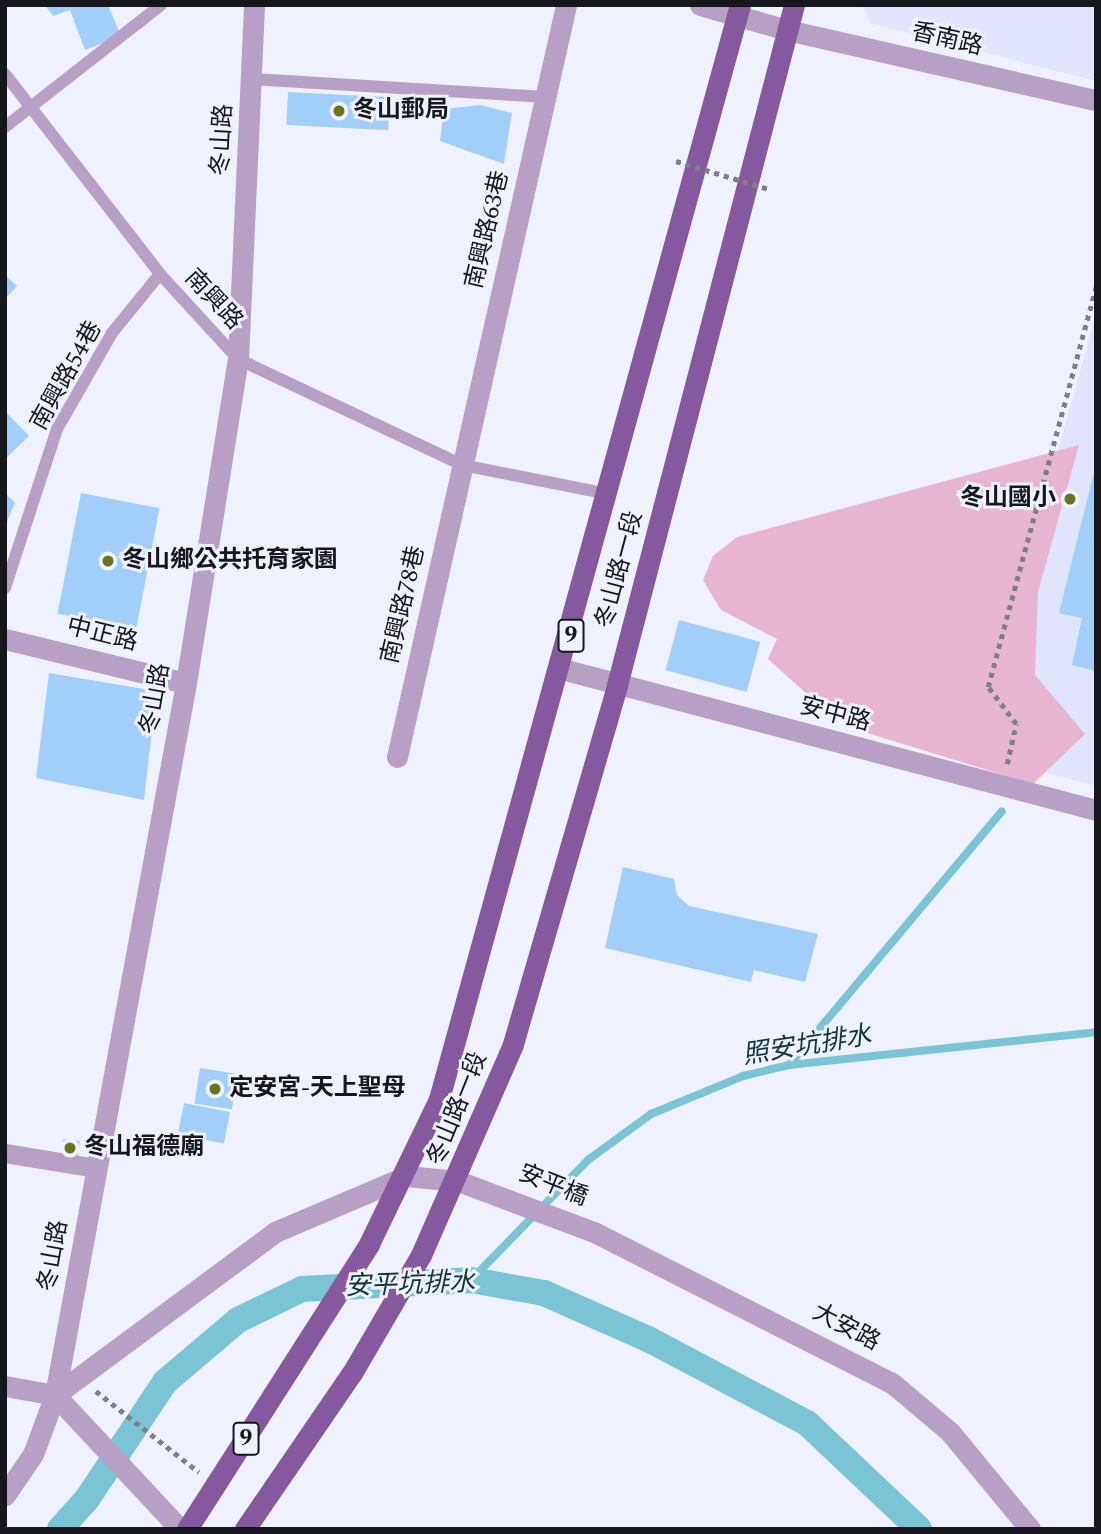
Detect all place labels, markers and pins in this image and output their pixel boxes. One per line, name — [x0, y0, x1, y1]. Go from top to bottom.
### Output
place label: 冬山郵局 — [353, 97, 449, 125]
marker: 冬山郵局 — [331, 103, 347, 119]
place label: 冬山國小 — [960, 485, 1056, 513]
marker: 冬山國小 — [1062, 491, 1078, 507]
place label: 冬山鄉公共托育家園 — [122, 547, 338, 575]
marker: 冬山鄉公共托育家園 — [100, 553, 116, 569]
place label: 定安宮-天上聖母 — [229, 1075, 406, 1103]
marker: 定安宮-天上聖母 — [207, 1081, 223, 1097]
place label: 冬山福德廟 — [84, 1134, 204, 1162]
marker: 冬山福德廟 — [62, 1140, 78, 1156]

